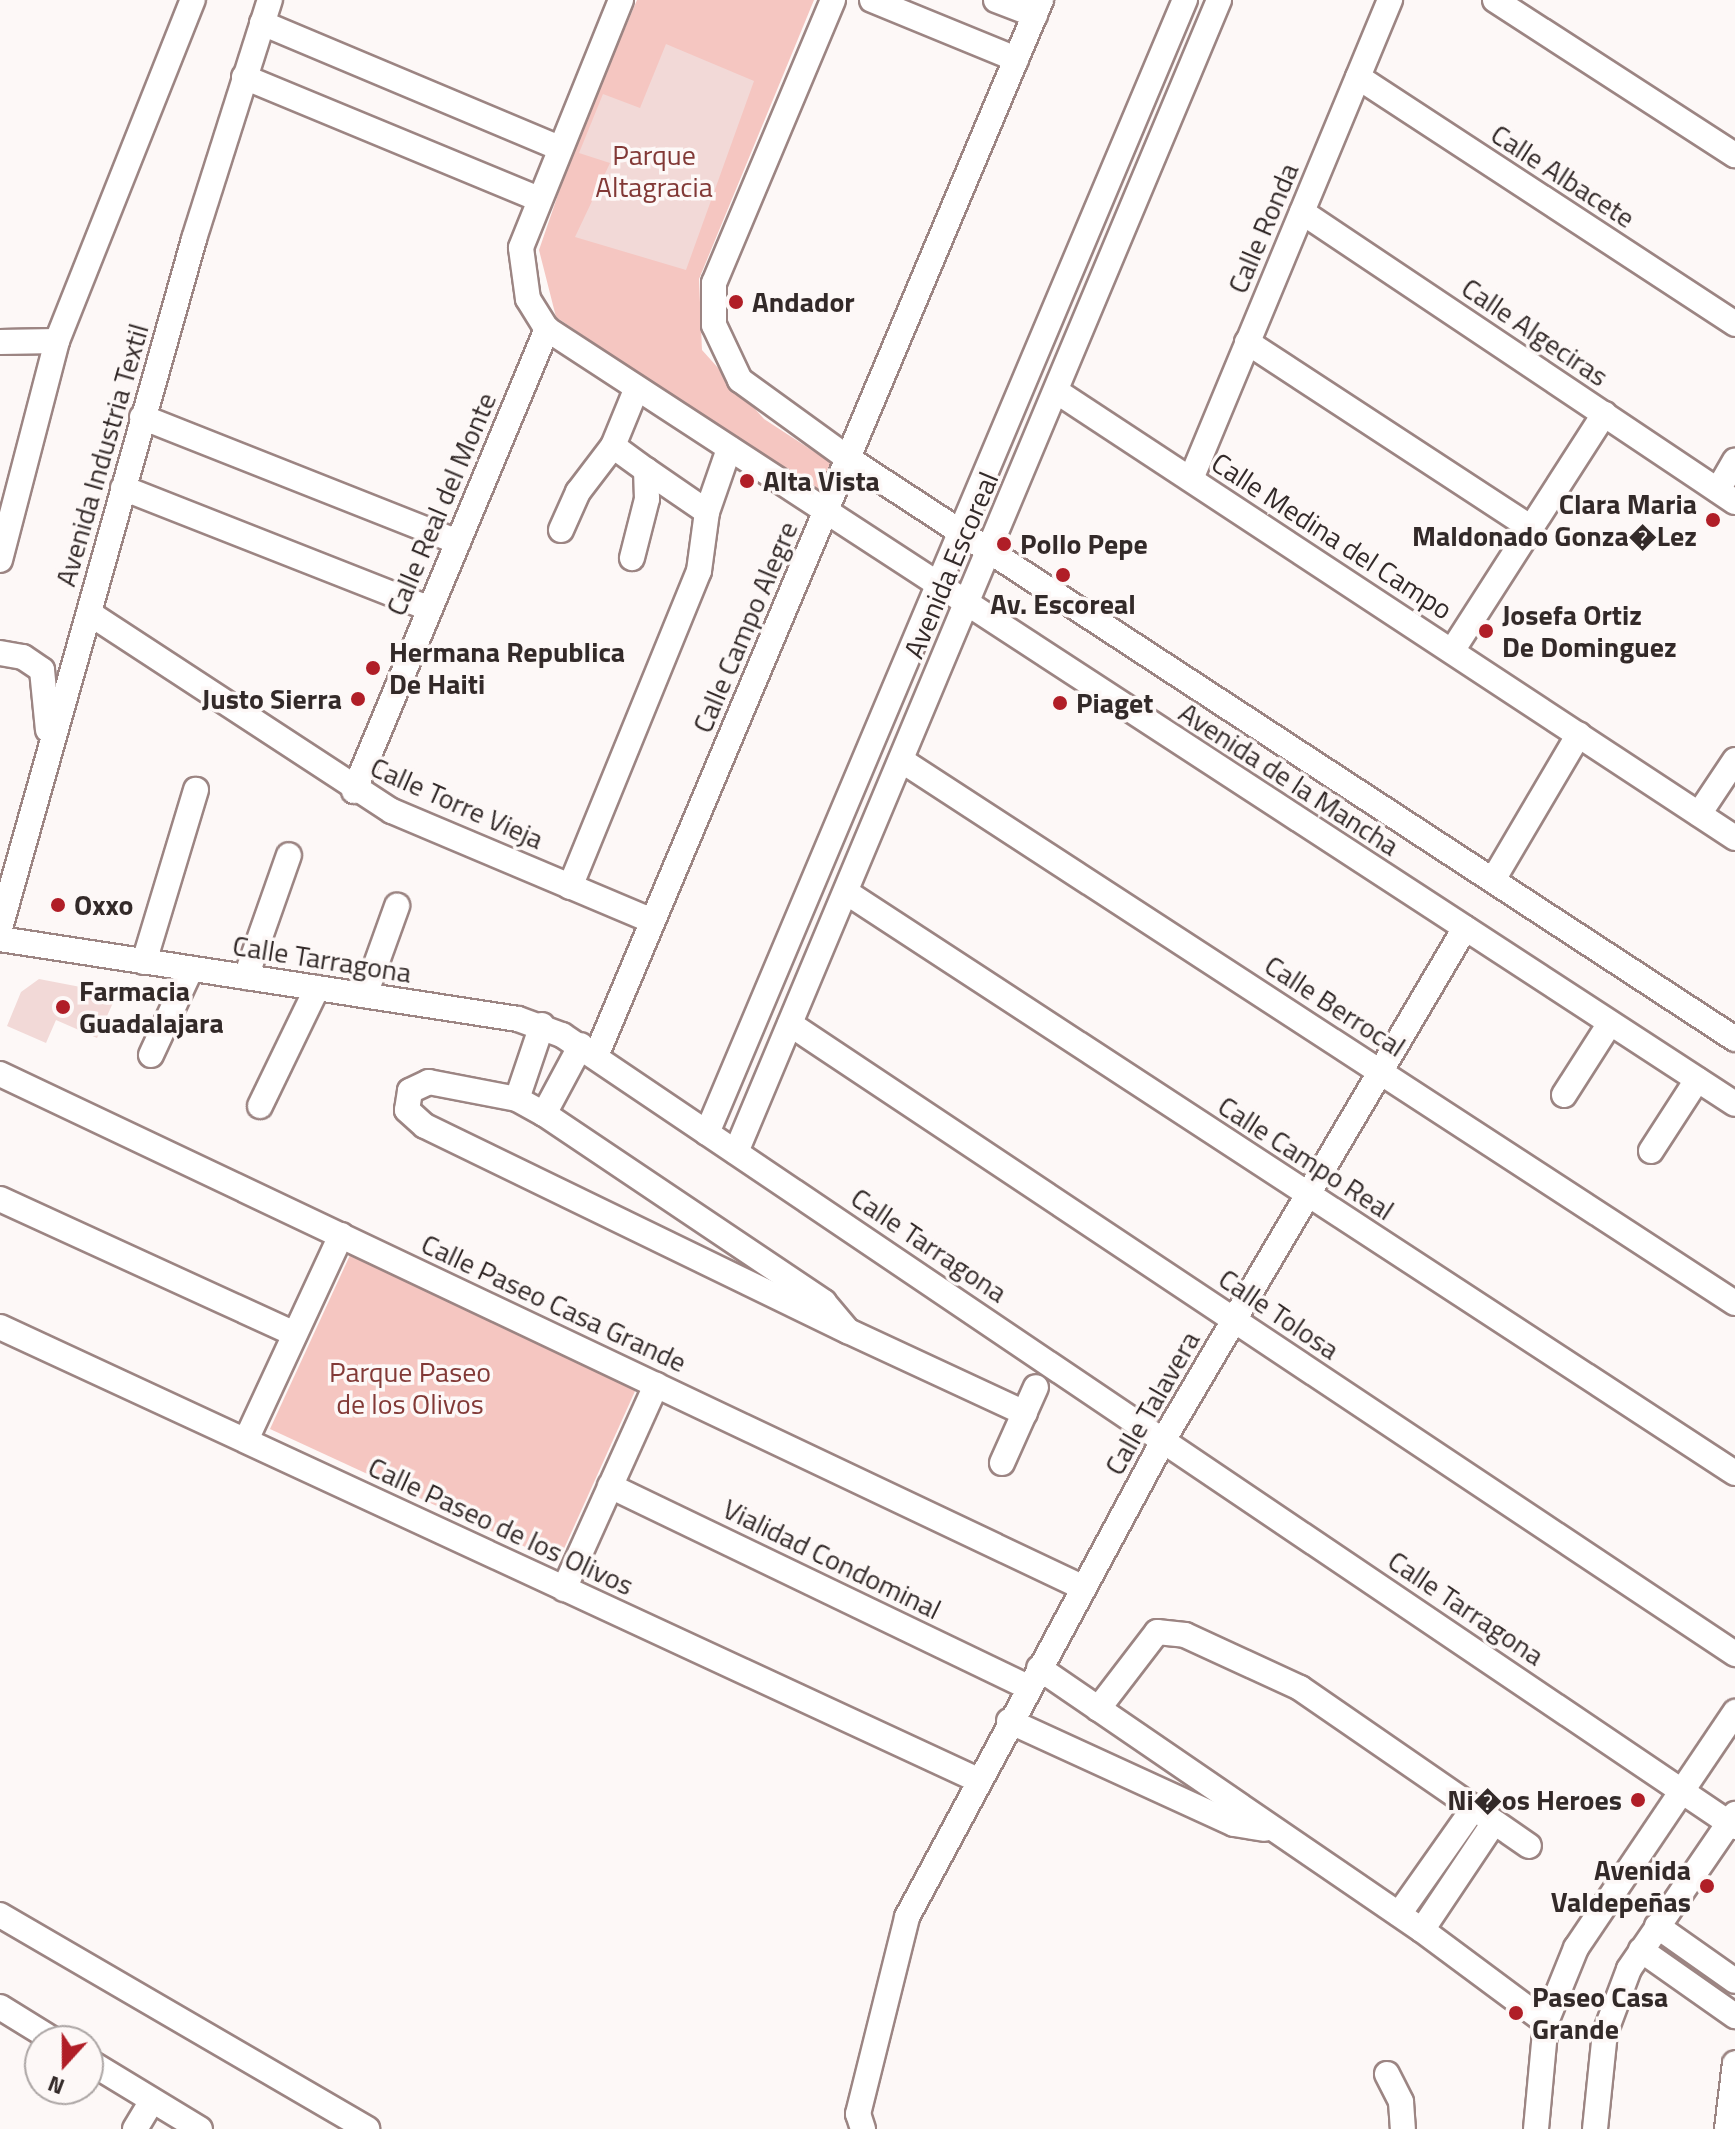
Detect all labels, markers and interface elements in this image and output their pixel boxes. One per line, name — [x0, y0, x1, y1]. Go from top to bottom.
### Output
street label: Calle Albacete — [1485, 117, 1641, 235]
park label: Parque Altagracia — [595, 138, 713, 204]
street label: Calle Ronda — [1221, 158, 1305, 298]
street label: Calle Algeciras — [1455, 271, 1615, 393]
place label: Andador — [752, 285, 855, 319]
marker: Andador — [727, 293, 745, 311]
street label: Avenida Industria Textil — [48, 320, 156, 590]
street label: Calle Real del Monte — [379, 387, 503, 621]
street label: Calle Medina del Campo — [1205, 446, 1459, 626]
place label: Alta Vista — [763, 464, 880, 498]
street label: Avenida Escoreal — [897, 467, 1005, 663]
marker: Alta Vista — [738, 472, 756, 490]
place label: Clara Maria Maldonado Gonza�Lez — [1412, 487, 1697, 553]
marker: Clara Maria Maldonado Gonza�Lez — [1704, 511, 1722, 529]
street label: Calle Campo Alegre — [685, 516, 805, 738]
place label: Pollo Pepe — [1020, 527, 1148, 561]
marker: Pollo Pepe — [995, 535, 1013, 553]
marker: Av. Escoreal — [1054, 566, 1072, 584]
place label: Av. Escoreal — [990, 587, 1136, 621]
place label: Josefa Ortiz De Dominguez — [1502, 598, 1677, 664]
marker: Josefa Ortiz De Dominguez — [1477, 622, 1495, 640]
place label: Hermana Republica De Haiti — [389, 635, 625, 701]
marker: Hermana Republica De Haiti — [364, 659, 382, 677]
place label: Justo Sierra — [202, 682, 342, 716]
place label: Piaget — [1076, 686, 1153, 720]
marker: Justo Sierra — [349, 690, 367, 708]
marker: Piaget — [1051, 694, 1069, 712]
street label: Avenida de la Mancha — [1173, 695, 1405, 863]
street label: Calle Torre Vieja — [365, 750, 549, 856]
place label: Oxxo — [74, 888, 133, 922]
marker: Oxxo — [49, 896, 67, 914]
street label: Calle Tarragona — [230, 928, 414, 990]
street label: Calle Berrocal — [1259, 948, 1411, 1064]
place label: Farmacia Guadalajara — [79, 974, 224, 1040]
marker: Farmacia Guadalajara — [54, 998, 72, 1016]
street label: Calle Campo Real — [1212, 1089, 1400, 1227]
street label: Calle Tarragona — [845, 1181, 1013, 1309]
street label: Calle Paseo Casa Grande — [416, 1227, 692, 1379]
street label: Calle Tolosa — [1213, 1262, 1345, 1366]
street label: Calle Talavera — [1097, 1325, 1207, 1481]
park label: Parque Paseo de los Olivos — [329, 1355, 491, 1421]
street label: Calle Paseo de los Olivos — [363, 1450, 639, 1602]
street label: Vialidad Condominal — [718, 1492, 946, 1626]
street label: Calle Tarragona — [1382, 1544, 1550, 1672]
place label: Ni�os Heroes — [1447, 1783, 1622, 1817]
marker: Ni�os Heroes — [1629, 1791, 1647, 1809]
place label: Avenida Valdepeñas — [1551, 1853, 1691, 1919]
marker: Avenida Valdepeñas — [1698, 1877, 1716, 1895]
place label: Paseo Casa Grande — [1532, 1980, 1668, 2046]
marker: Paseo Casa Grande — [1507, 2004, 1525, 2022]
north arrow — [24, 2025, 104, 2105]
text: N — [43, 2067, 69, 2104]

